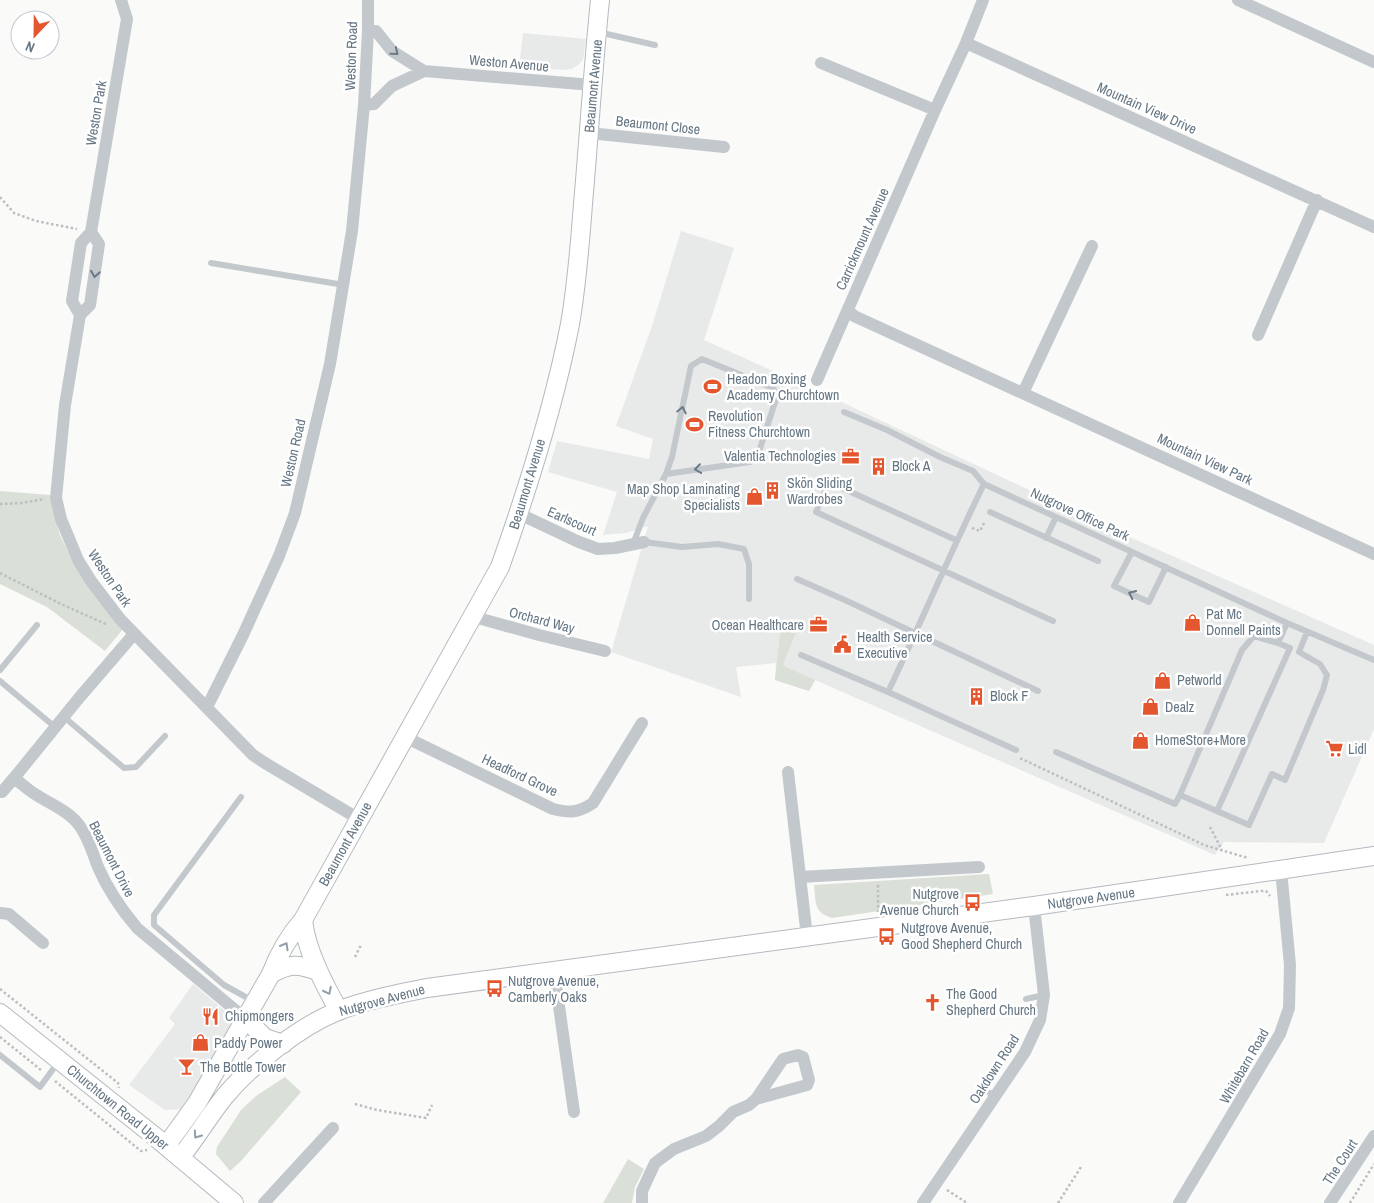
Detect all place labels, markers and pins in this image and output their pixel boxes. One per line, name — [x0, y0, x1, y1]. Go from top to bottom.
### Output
place label: Headon Boxing Academy Churchtown — [726, 370, 839, 404]
sports icon: Headon Boxing Academy Churchtown — [703, 377, 723, 397]
place label: Revolution Fitness Churchtown — [708, 407, 810, 441]
sports icon: Revolution Fitness Churchtown — [684, 414, 704, 434]
office icon: Valentia Technologies — [840, 446, 860, 466]
place label: Valentia Technologies — [724, 447, 836, 465]
building icon: Block A — [868, 456, 888, 476]
place label: Block A — [892, 457, 931, 475]
place label: Skön Sliding Wardrobes — [787, 474, 853, 508]
place label: Map Shop Laminating Specialists — [627, 480, 741, 514]
building icon: Skön Sliding Wardrobes — [763, 481, 783, 501]
shop icon: Map Shop Laminating Specialists — [744, 487, 764, 507]
place label: Pat Mc Donnell Paints — [1206, 605, 1281, 639]
shop icon: Pat Mc Donnell Paints — [1182, 612, 1202, 632]
office icon: Ocean Healthcare — [808, 615, 828, 635]
place label: Ocean Healthcare — [711, 616, 804, 634]
place label: Health Service Executive — [857, 628, 932, 662]
public building icon: Health Service Executive — [833, 635, 853, 655]
shop icon: Petworld — [1153, 670, 1173, 690]
place label: Petworld — [1177, 671, 1222, 689]
building icon: Block F — [966, 686, 986, 706]
place label: Block F — [990, 687, 1028, 705]
shop icon: Dealz — [1141, 697, 1161, 717]
place label: Dealz — [1165, 698, 1195, 716]
shop icon: HomeStore+More — [1131, 730, 1151, 750]
place label: HomeStore+More — [1155, 731, 1246, 749]
supermarket icon: Lidl — [1324, 739, 1344, 759]
place label: Lidl — [1348, 740, 1367, 758]
place label: Nutgrove Avenue Church — [879, 885, 959, 919]
bus stop icon: Nutgrove Avenue Church — [963, 892, 983, 912]
place label: Nutgrove Avenue, Good Shepherd Church — [901, 919, 1022, 953]
bus stop icon: Nutgrove Avenue, Good Shepherd Church — [877, 926, 897, 946]
place label: Nutgrove Avenue, Camberly Oaks — [508, 972, 599, 1006]
bus stop icon: Nutgrove Avenue, Camberly Oaks — [484, 979, 504, 999]
place label: The Good Shepherd Church — [946, 985, 1036, 1019]
church icon: The Good Shepherd Church — [922, 992, 942, 1012]
restaurant icon: Chipmongers — [201, 1006, 221, 1026]
place label: Chipmongers — [225, 1007, 294, 1025]
shop icon: Paddy Power — [190, 1033, 210, 1053]
place label: Paddy Power — [214, 1034, 282, 1052]
bar icon: The Bottle Tower — [176, 1057, 196, 1077]
place label: The Bottle Tower — [200, 1058, 286, 1076]

